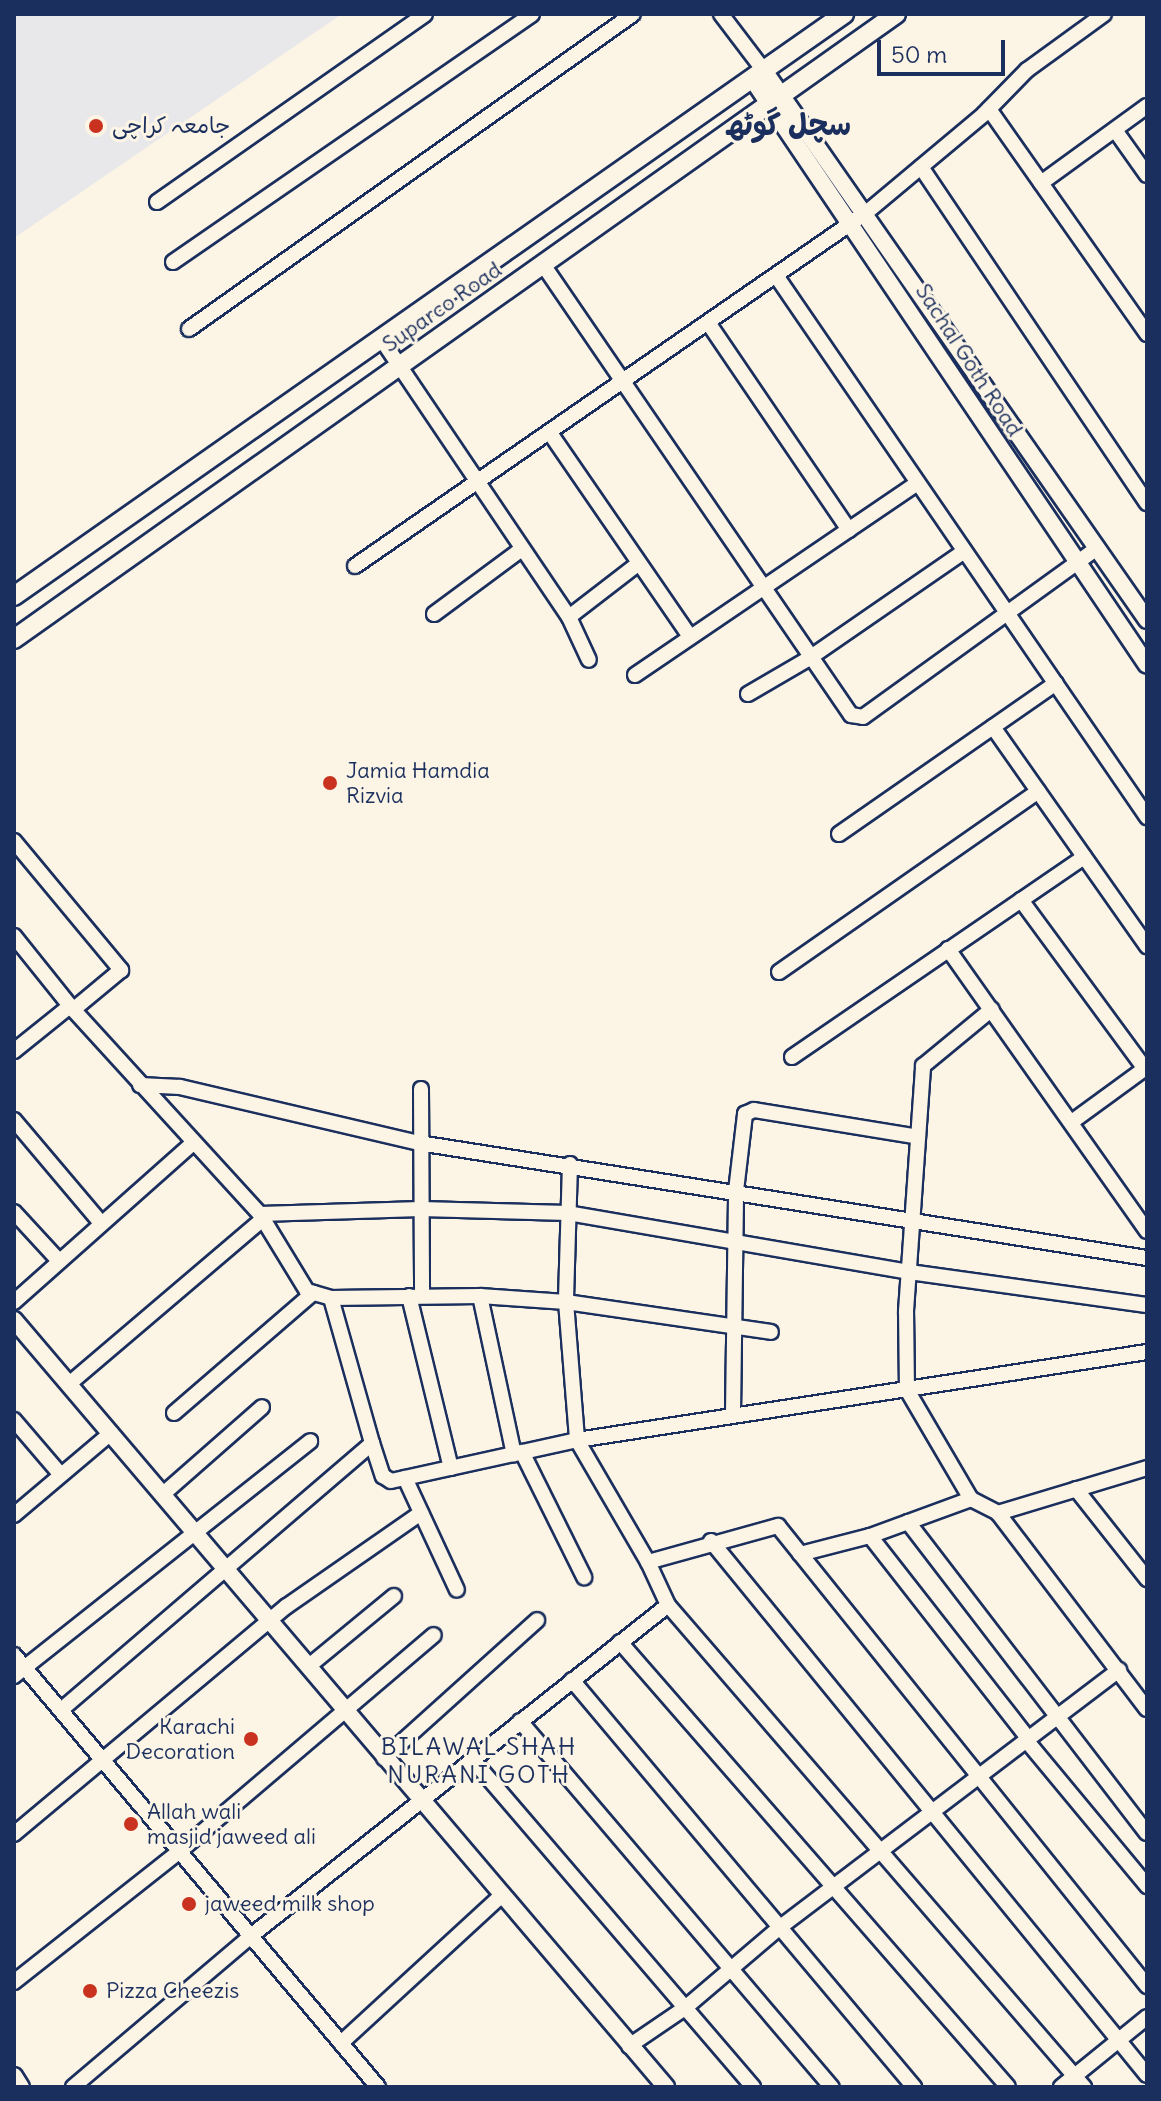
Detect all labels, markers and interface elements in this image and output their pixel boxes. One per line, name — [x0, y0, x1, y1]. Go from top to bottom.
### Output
scale bar — [881, 24, 1009, 74]
text: 50 m — [891, 39, 947, 69]
district label: سچل گوٹھ — [725, 106, 851, 142]
place label: جامعہ کراچی — [112, 113, 230, 139]
marker: جامعہ کراچی — [87, 117, 105, 135]
street label: Suparco Road — [377, 256, 507, 358]
street label: Sachal Goth Road — [910, 279, 1028, 441]
place label: Jamia Hamdia Rizvia — [346, 757, 490, 808]
marker: Jamia Hamdia Rizvia — [321, 774, 339, 792]
place label: Karachi Decoration — [125, 1713, 235, 1764]
marker: Karachi Decoration — [242, 1730, 260, 1748]
district label: BILAWAL SHAH NURANI GOTH — [381, 1733, 577, 1789]
place label: Allah wali masjid jaweed ali — [147, 1798, 316, 1850]
marker: Allah wali masjid jaweed ali — [122, 1815, 140, 1833]
place label: jaweed milk shop — [205, 1891, 375, 1917]
marker: jaweed milk shop — [180, 1895, 198, 1913]
place label: Pizza Cheezis — [106, 1978, 239, 2004]
marker: Pizza Cheezis — [81, 1982, 99, 2000]

